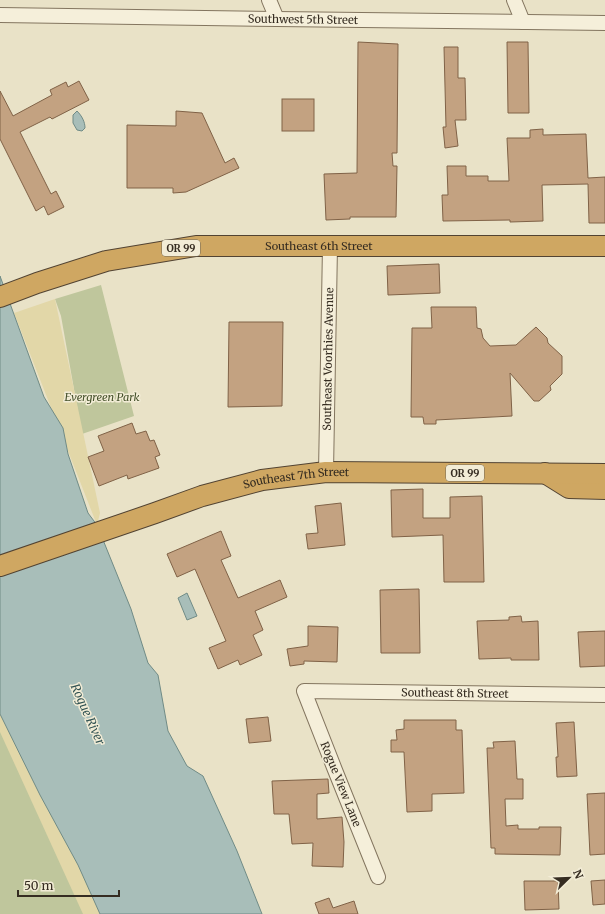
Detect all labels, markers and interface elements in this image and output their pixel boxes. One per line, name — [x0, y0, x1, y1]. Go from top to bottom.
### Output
street label: Southwest 5th Street — [248, 12, 359, 27]
street label: Southeast 6th Street — [265, 239, 373, 253]
road number: OR 99 — [162, 240, 200, 256]
street label: Southeast Voorhies Avenue — [320, 287, 336, 431]
park label: Evergreen Park — [64, 390, 140, 404]
street label: Southeast 7th Street — [241, 465, 350, 492]
road number: OR 99 — [446, 465, 484, 481]
water label: Rogue River — [68, 681, 109, 748]
street label: Southeast 8th Street — [401, 685, 509, 701]
street label: Rogue View Lane — [318, 739, 365, 829]
north arrow — [549, 858, 589, 898]
text: N — [570, 867, 586, 881]
scale bar — [18, 872, 119, 898]
text: 50 m — [24, 878, 53, 893]

